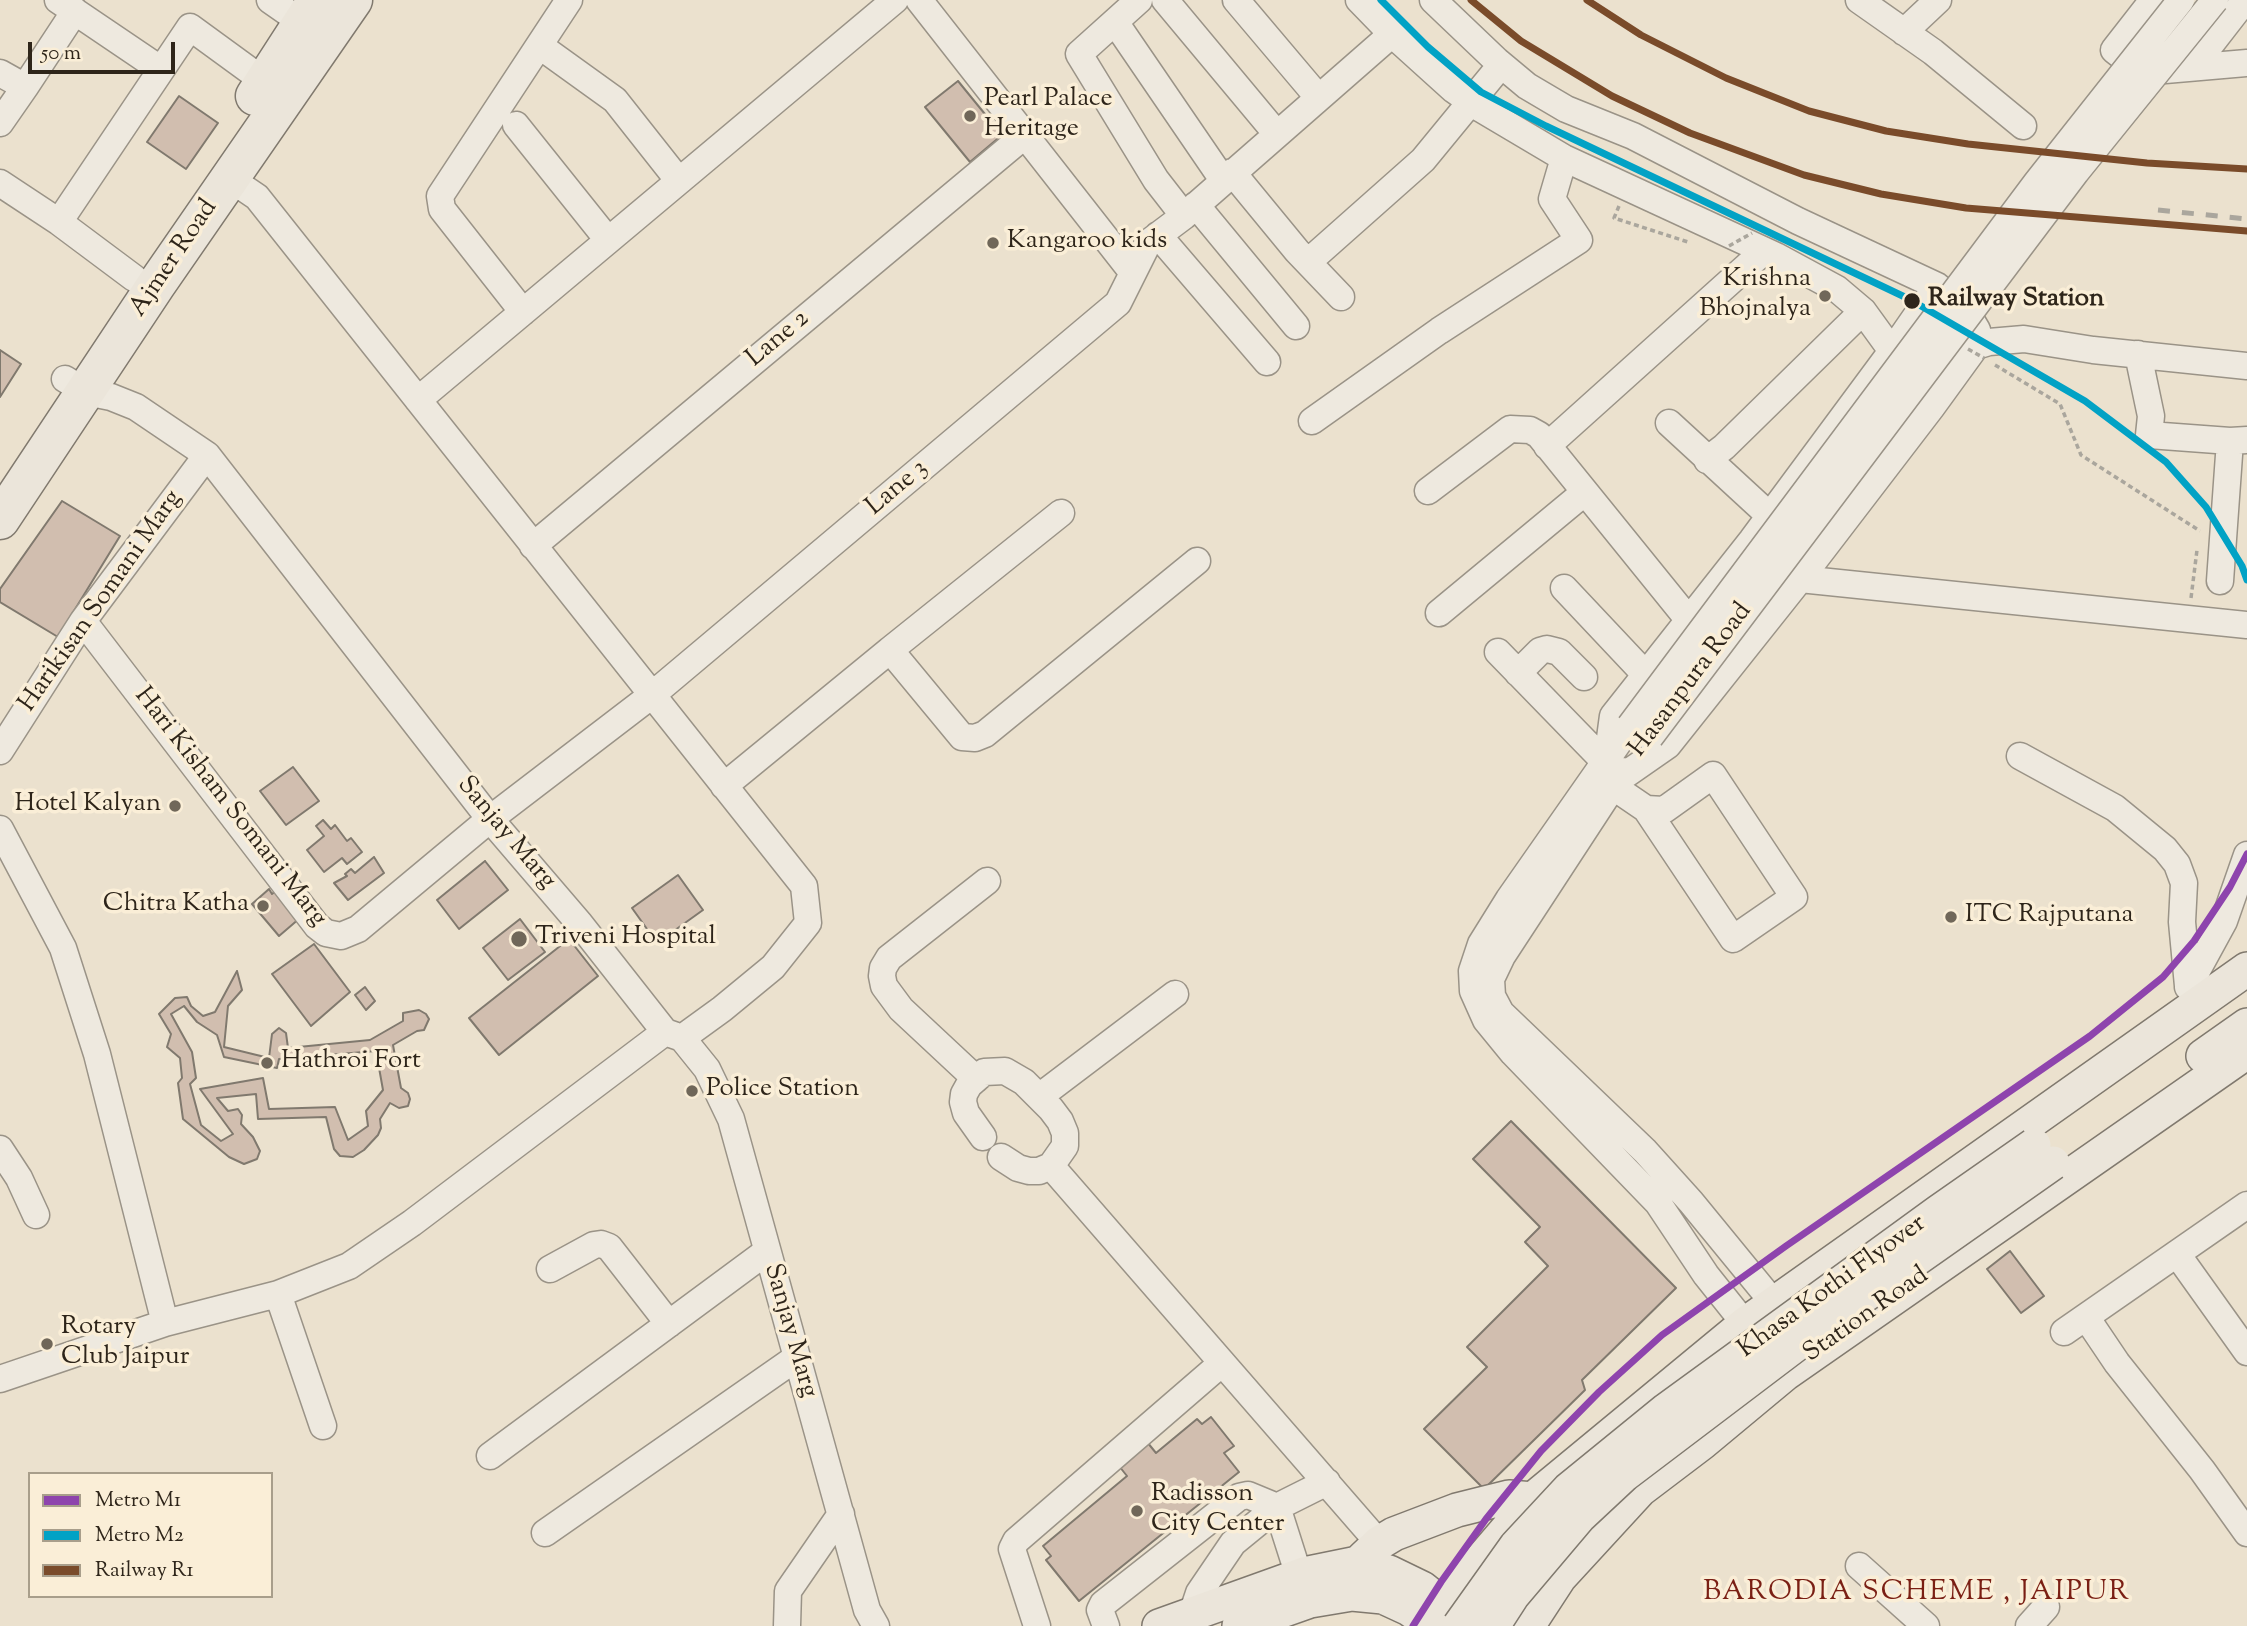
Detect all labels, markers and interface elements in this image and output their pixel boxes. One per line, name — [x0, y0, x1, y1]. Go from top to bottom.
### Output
scale bar — [32, 28, 178, 72]
text: 50 m — [41, 39, 81, 69]
place label: Pearl Palace Heritage — [984, 85, 1113, 146]
marker: Pearl Palace Heritage — [962, 108, 978, 124]
street label: Ajmer Road — [124, 194, 226, 324]
place label: Kangaroo kids — [1007, 227, 1167, 259]
marker: Kangaroo kids — [985, 235, 1001, 251]
place label: Krishna Bhojnalya — [1699, 265, 1811, 326]
place label: Railway Station — [1928, 285, 2104, 317]
marker: Krishna Bhojnalya — [1817, 288, 1833, 304]
marker: Railway Station — [1902, 291, 1922, 311]
street label: Lane 2 — [741, 305, 817, 375]
street label: Lane 3 — [861, 454, 935, 524]
street label: Harikisan Somani Marg — [14, 485, 190, 719]
street label: Hasanpura Road — [1624, 598, 1760, 764]
street label: Hari Kisham Somani Marg — [126, 682, 332, 934]
street label: Sanjay Marg — [449, 771, 561, 897]
place label: Hotel Kalyan — [15, 790, 161, 822]
marker: Hotel Kalyan — [167, 798, 183, 814]
place label: Chitra Katha — [103, 890, 249, 922]
marker: Chitra Katha — [255, 898, 271, 914]
place label: ITC Rajputana — [1965, 901, 2134, 933]
marker: ITC Rajputana — [1943, 909, 1959, 925]
place label: Triveni Hospital — [535, 923, 716, 955]
marker: Triveni Hospital — [509, 929, 529, 949]
place label: Hathroi Fort — [281, 1047, 421, 1079]
marker: Hathroi Fort — [259, 1055, 275, 1071]
place label: Police Station — [706, 1075, 859, 1107]
marker: Police Station — [684, 1083, 700, 1099]
street label: Khasa Kothi Flyover — [1733, 1209, 1933, 1367]
street label: Sanjay Marg — [755, 1261, 823, 1401]
street label: Station Road — [1798, 1261, 1936, 1371]
place label: Rotary Club Jaipur — [61, 1313, 189, 1374]
marker: Rotary Club Jaipur — [39, 1336, 55, 1352]
legend — [28, 1472, 273, 1598]
place label: Radisson City Center — [1151, 1480, 1284, 1542]
text: Metro M1 — [95, 1486, 181, 1516]
marker: Radisson City Center — [1129, 1503, 1145, 1519]
text: Metro M2 — [95, 1521, 184, 1551]
text: Railway R1 — [95, 1556, 194, 1586]
district label: BARODIA SCHEME , JAIPUR — [1706, 1577, 2128, 1611]

